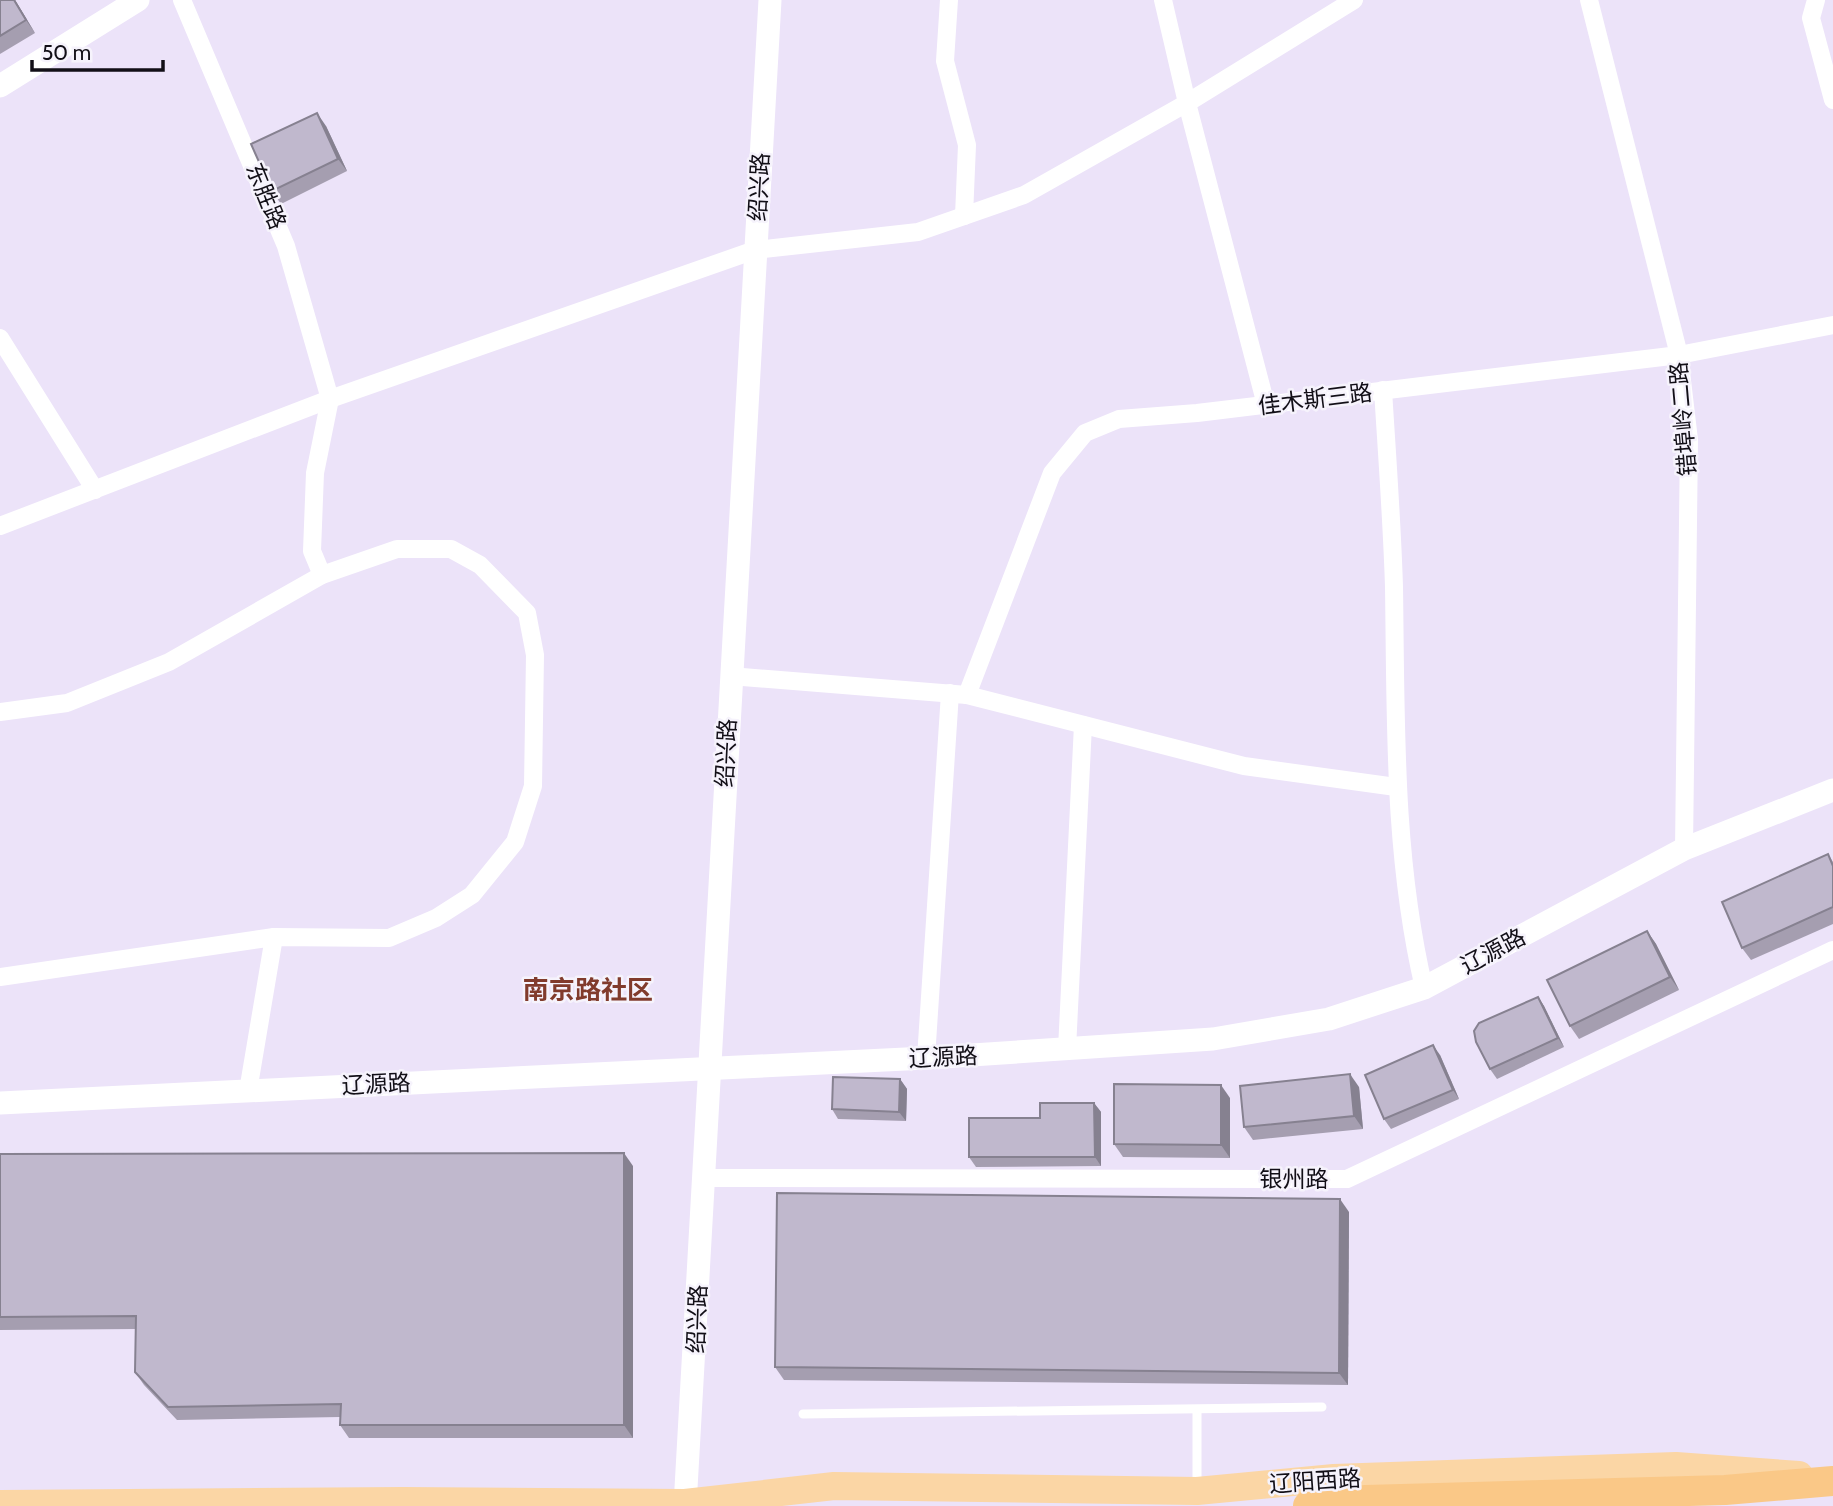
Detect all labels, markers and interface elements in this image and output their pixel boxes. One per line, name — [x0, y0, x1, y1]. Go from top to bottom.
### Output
scale bar — [32, 28, 163, 72]
text: 50 m — [42, 40, 91, 65]
street label: 绍兴路 — [743, 152, 775, 222]
street label: 东胜路 — [240, 159, 292, 233]
street label: 错埠岭二路 — [1664, 360, 1702, 478]
street label: 佳木斯三路 — [1256, 378, 1374, 420]
street label: 绍兴路 — [710, 718, 742, 788]
street label: 辽源路 — [1456, 922, 1530, 980]
district label: 南京路社区 — [523, 974, 653, 1006]
street label: 辽源路 — [908, 1041, 978, 1073]
street label: 辽源路 — [341, 1068, 411, 1100]
street label: 银州路 — [1260, 1165, 1329, 1193]
street label: 绍兴路 — [682, 1284, 712, 1354]
street label: 辽阳西路 — [1268, 1464, 1362, 1498]

